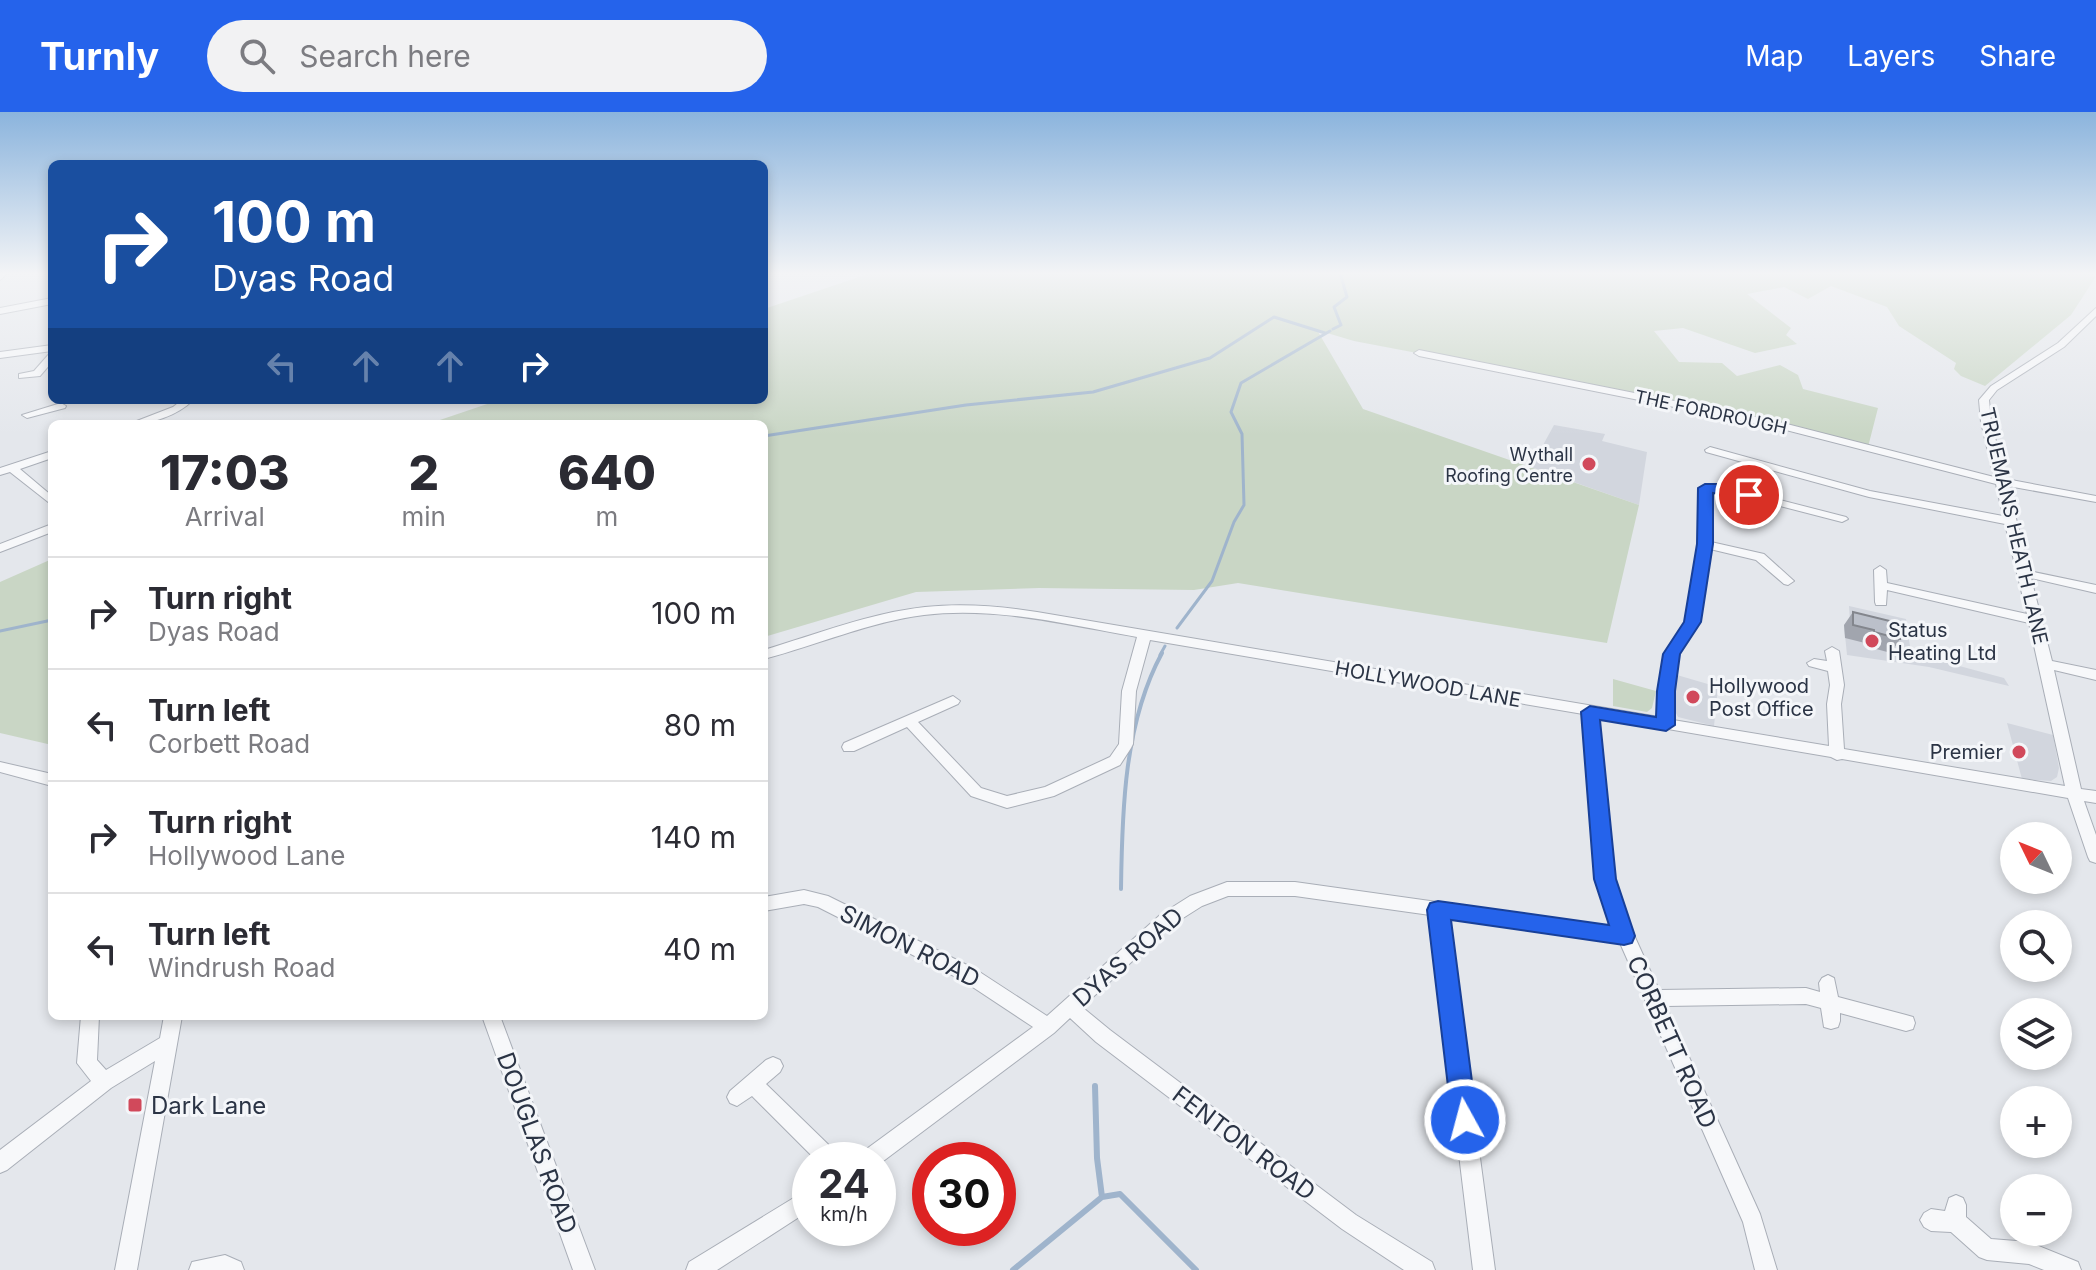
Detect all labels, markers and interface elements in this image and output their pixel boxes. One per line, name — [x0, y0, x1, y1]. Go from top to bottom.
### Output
search box — [207, 20, 767, 92]
text: Turnly — [40, 33, 159, 79]
icon: search — [235, 34, 279, 78]
text: Search here — [299, 38, 471, 74]
text: Map — [1745, 39, 1803, 73]
text: Layers — [1847, 39, 1935, 73]
text: Share — [1979, 39, 2056, 73]
text: 100 m — [212, 188, 376, 256]
icon: right — [80, 192, 184, 296]
text: Dyas Road — [212, 256, 394, 300]
icon: left — [260, 344, 304, 388]
icon: ahead — [344, 344, 388, 388]
icon: ahead — [428, 344, 472, 388]
icon: right — [512, 344, 556, 388]
street label: THE FORDROUGH — [1633, 386, 1789, 438]
street label: TRUEMANS HEATH LANE — [1975, 405, 2053, 647]
text: 17:03 — [160, 443, 289, 502]
text: 2 — [408, 443, 439, 502]
text: 640 — [558, 443, 656, 502]
place label: Wythall Roofing Centre — [1445, 444, 1573, 486]
marker: Wythall Roofing Centre — [1580, 455, 1598, 473]
pin — [1715, 461, 1783, 529]
icon: arrive — [1727, 473, 1771, 517]
text: Arrival — [185, 501, 265, 532]
text: min — [401, 501, 446, 532]
text: m — [596, 501, 618, 532]
text: Turn right — [148, 580, 292, 616]
icon: right — [80, 591, 124, 635]
text: 100 m — [651, 595, 736, 631]
text: Dyas Road — [148, 616, 280, 647]
place label: Status Heating Ltd — [1888, 618, 1997, 665]
marker: Status Heating Ltd — [1863, 632, 1881, 650]
street label: HOLLYWOOD LANE — [1333, 656, 1523, 712]
place label: Hollywood Post Office — [1709, 674, 1814, 721]
marker: Hollywood Post Office — [1684, 688, 1702, 706]
text: Turn left — [148, 692, 270, 728]
icon: left — [80, 703, 124, 747]
text: 80 m — [664, 707, 736, 743]
text: Corbett Road — [148, 728, 310, 759]
place label: Premier — [1930, 740, 2003, 764]
marker: Premier — [2010, 743, 2028, 761]
text: Turn right — [148, 804, 292, 840]
icon: right — [80, 815, 124, 859]
text: 140 m — [651, 819, 736, 855]
north arrow — [2000, 822, 2072, 894]
map controls — [2000, 822, 2072, 1246]
text: Hollywood Lane — [148, 840, 345, 871]
street label: SIMON ROAD — [835, 898, 985, 994]
street label: DYAS ROAD — [1067, 901, 1189, 1013]
button: search — [2000, 910, 2072, 982]
text: Turn left — [148, 916, 270, 952]
icon: left — [80, 927, 124, 971]
text: 40 m — [663, 931, 736, 967]
street label: CORBETT ROAD — [1621, 951, 1723, 1133]
text: Windrush Road — [148, 952, 335, 983]
button: layers — [2000, 998, 2072, 1070]
street label: DOUGLAS ROAD — [491, 1048, 583, 1238]
position arrow — [1423, 1078, 1507, 1162]
street label: FENTON ROAD — [1167, 1080, 1321, 1206]
button: + — [2000, 1086, 2072, 1158]
place label: Dark Lane — [151, 1091, 266, 1120]
marker: Dark Lane — [126, 1096, 144, 1114]
speed limit sign: 30 — [912, 1142, 1016, 1246]
text: 24 — [818, 1159, 870, 1208]
button: − — [2000, 1174, 2072, 1246]
text: km/h — [820, 1202, 868, 1226]

